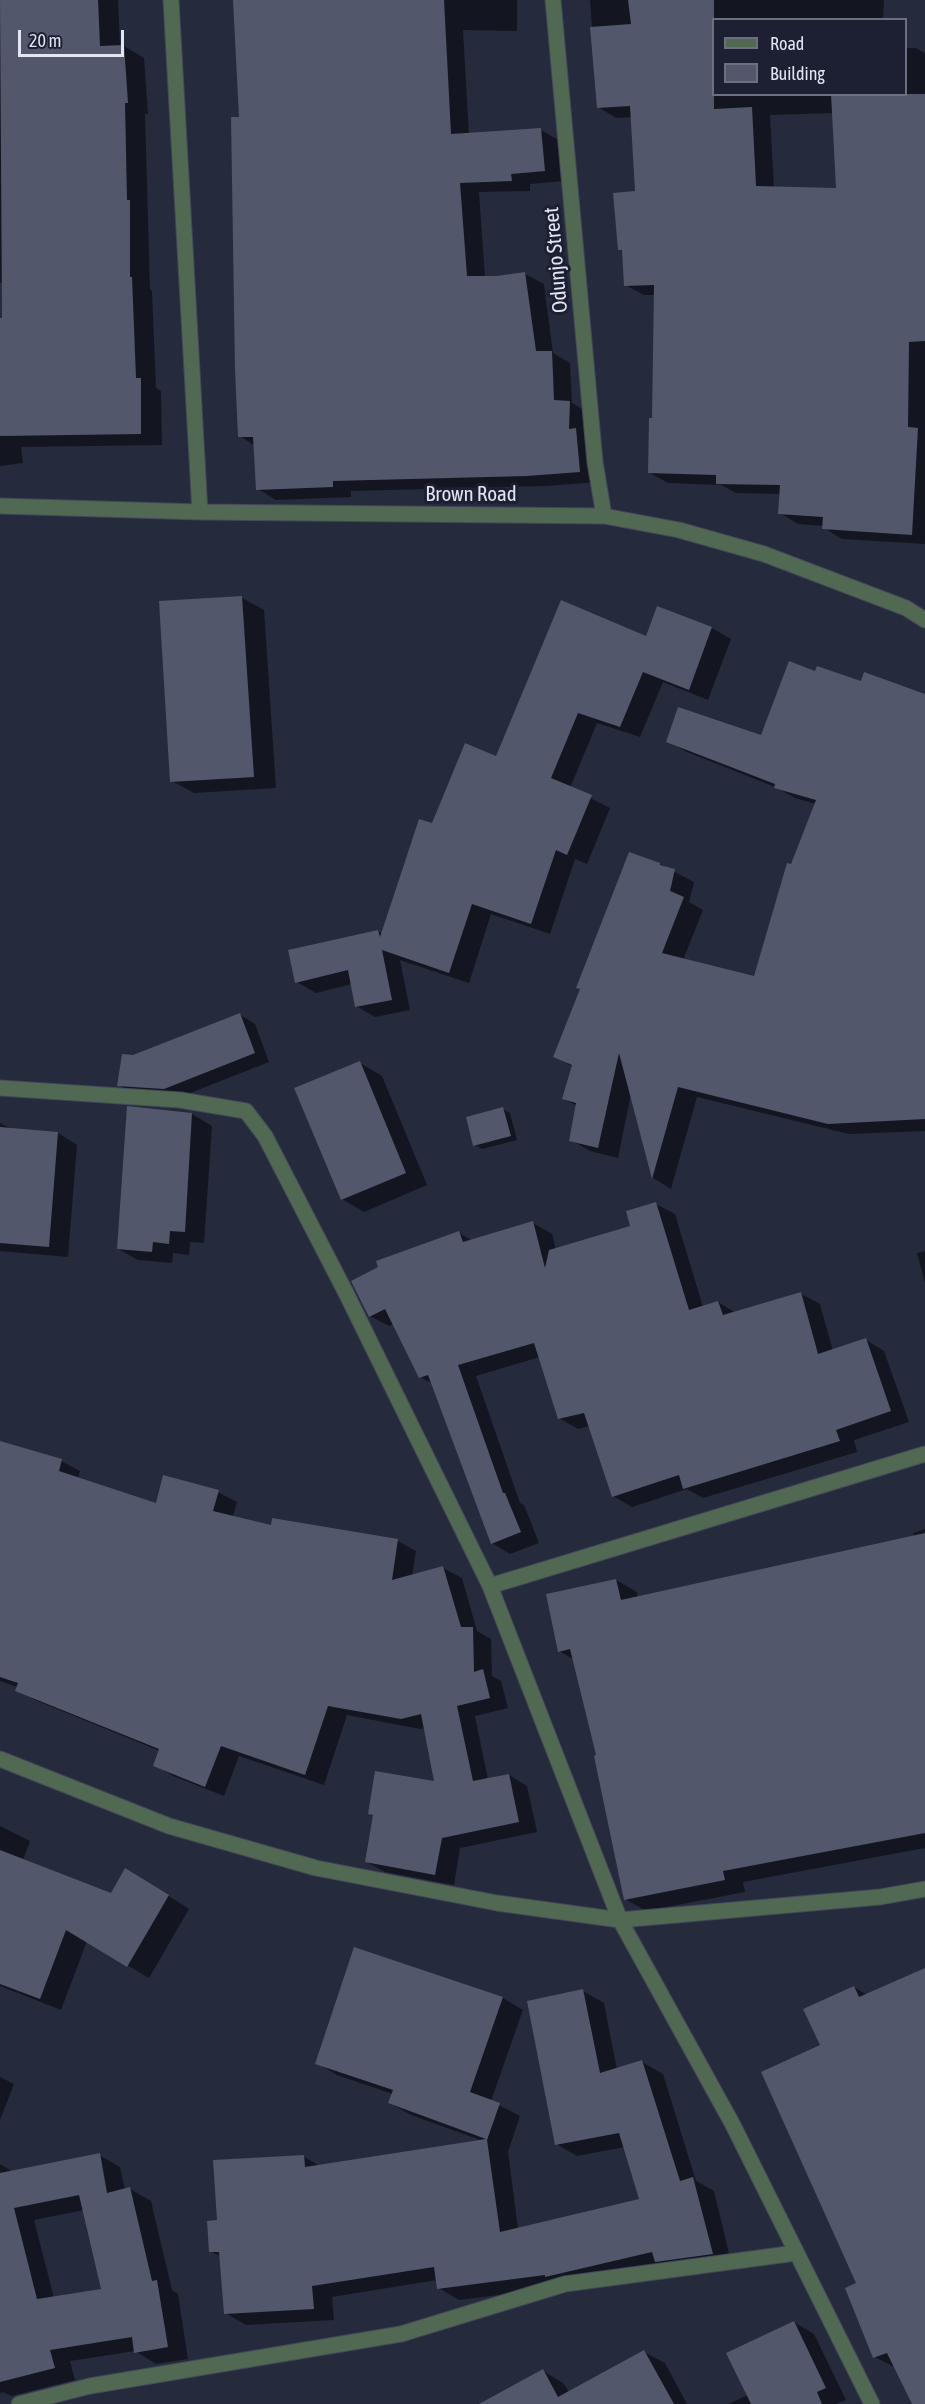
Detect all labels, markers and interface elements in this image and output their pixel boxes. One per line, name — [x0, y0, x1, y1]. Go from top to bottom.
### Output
scale bar — [21, 18, 128, 56]
legend — [712, 18, 907, 96]
text: 20 m — [29, 30, 61, 51]
text: Road — [770, 33, 804, 54]
text: Building — [770, 63, 825, 84]
street label: Odunjo Street — [539, 206, 573, 314]
street label: Brown Road — [425, 481, 517, 507]

